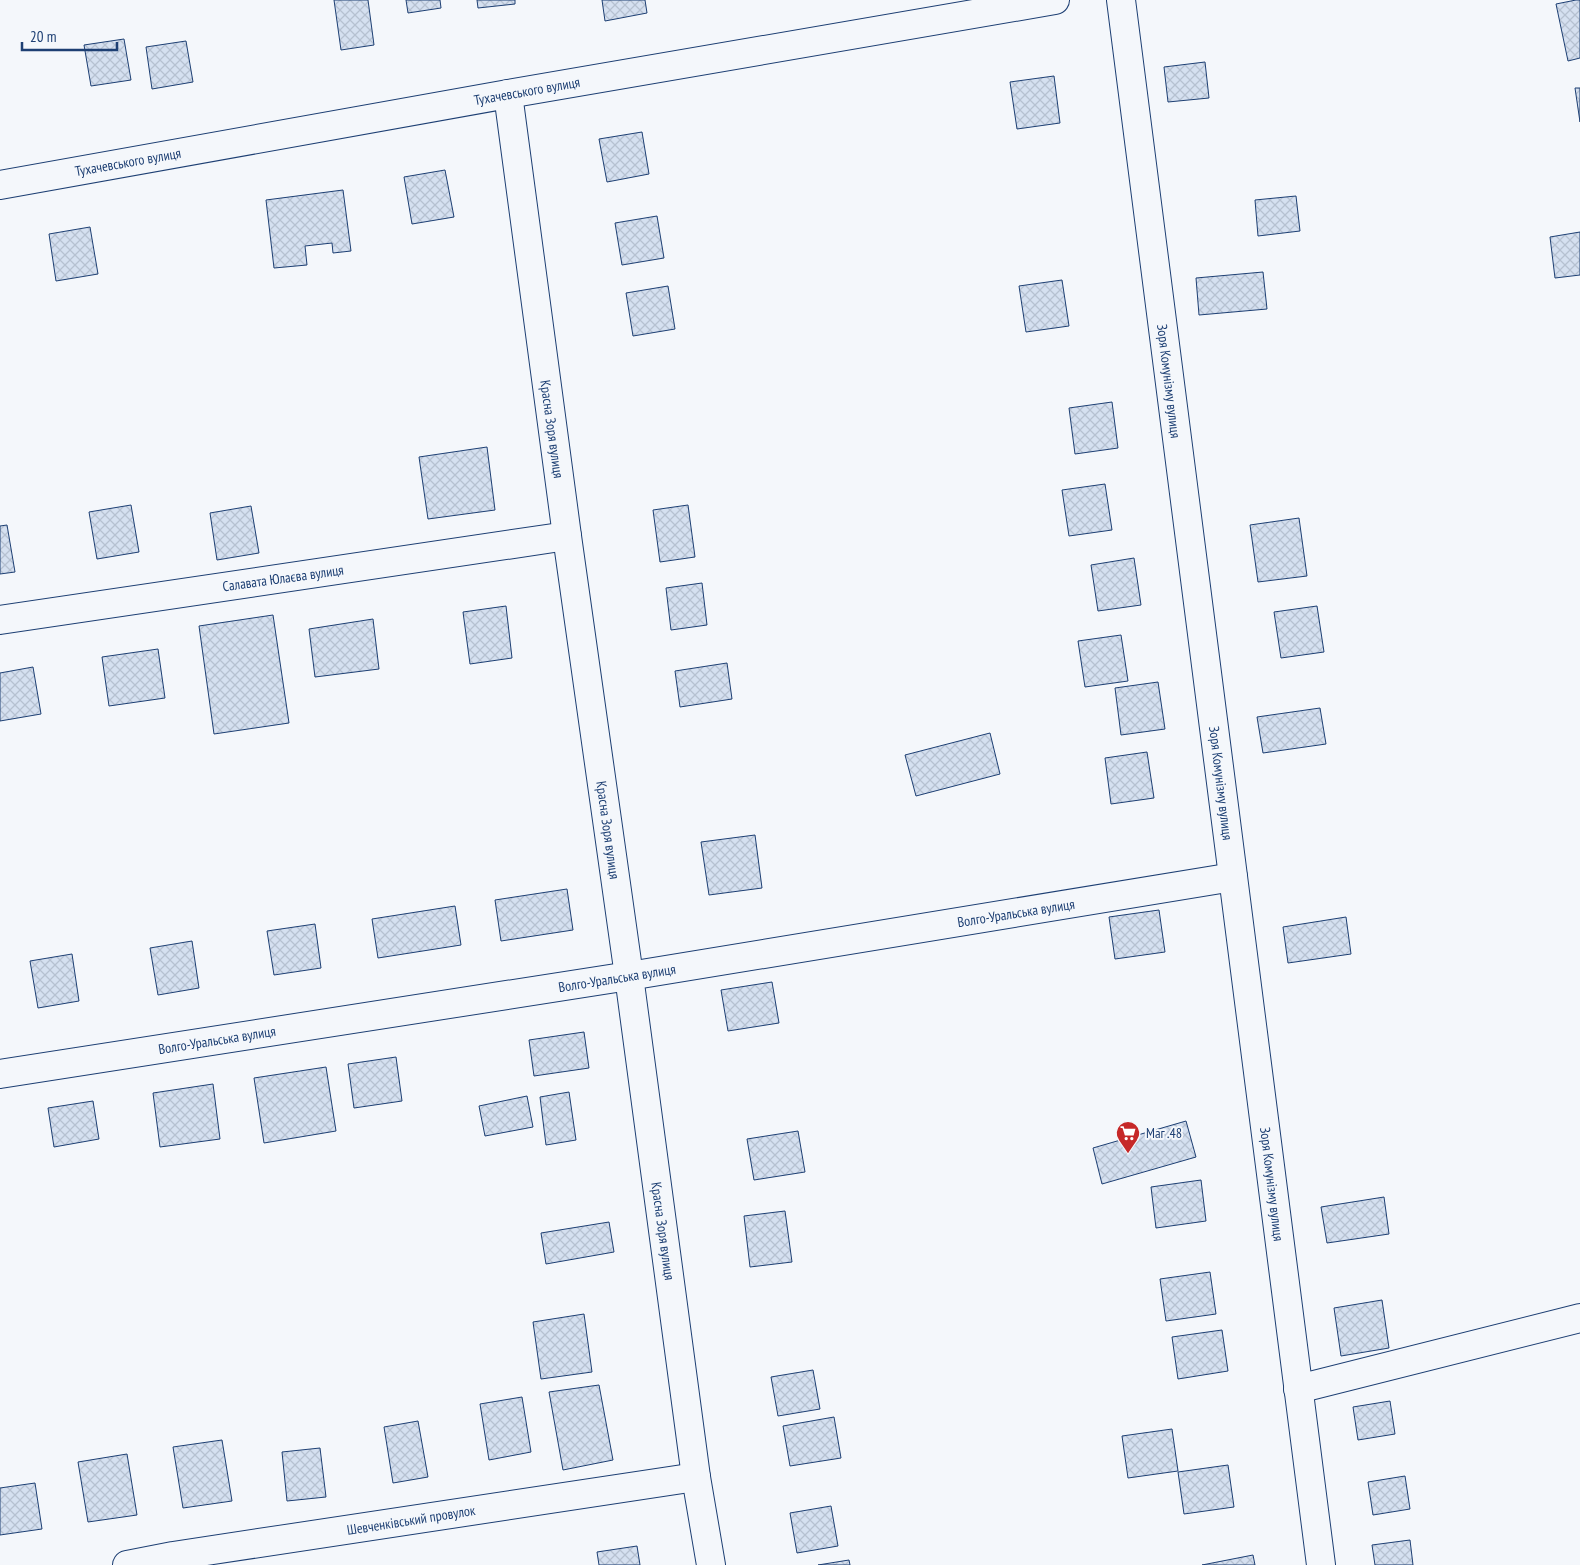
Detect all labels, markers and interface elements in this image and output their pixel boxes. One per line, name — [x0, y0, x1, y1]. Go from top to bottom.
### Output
scale bar — [22, 20, 118, 52]
text: 20 m — [30, 27, 56, 46]
street label: Тухачевського вулиця — [473, 73, 581, 109]
street label: Тухачевського вулиця — [74, 144, 182, 180]
street label: Зоря Комунізму вулиця — [1153, 323, 1185, 439]
street label: Красна Зоря вулиця — [536, 379, 568, 479]
street label: Салавата Юлаєва вулиця — [221, 561, 345, 595]
street label: Зоря Комунізму вулиця — [1205, 725, 1237, 841]
street label: Красна Зоря вулиця — [592, 780, 624, 880]
street label: Волго-Уральська вулиця — [956, 895, 1076, 931]
street label: Волго-Уральська вулиця — [557, 960, 677, 996]
street label: Волго-Уральська вулиця — [157, 1022, 277, 1058]
supermarket icon: Маг .48 — [1115, 1120, 1141, 1154]
place label: Маг .48 — [1146, 1124, 1182, 1142]
street label: Зоря Комунізму вулиця — [1256, 1126, 1288, 1242]
street label: Красна Зоря вулиця — [647, 1181, 679, 1281]
street label: Шевченківський провулок — [346, 1501, 477, 1539]

